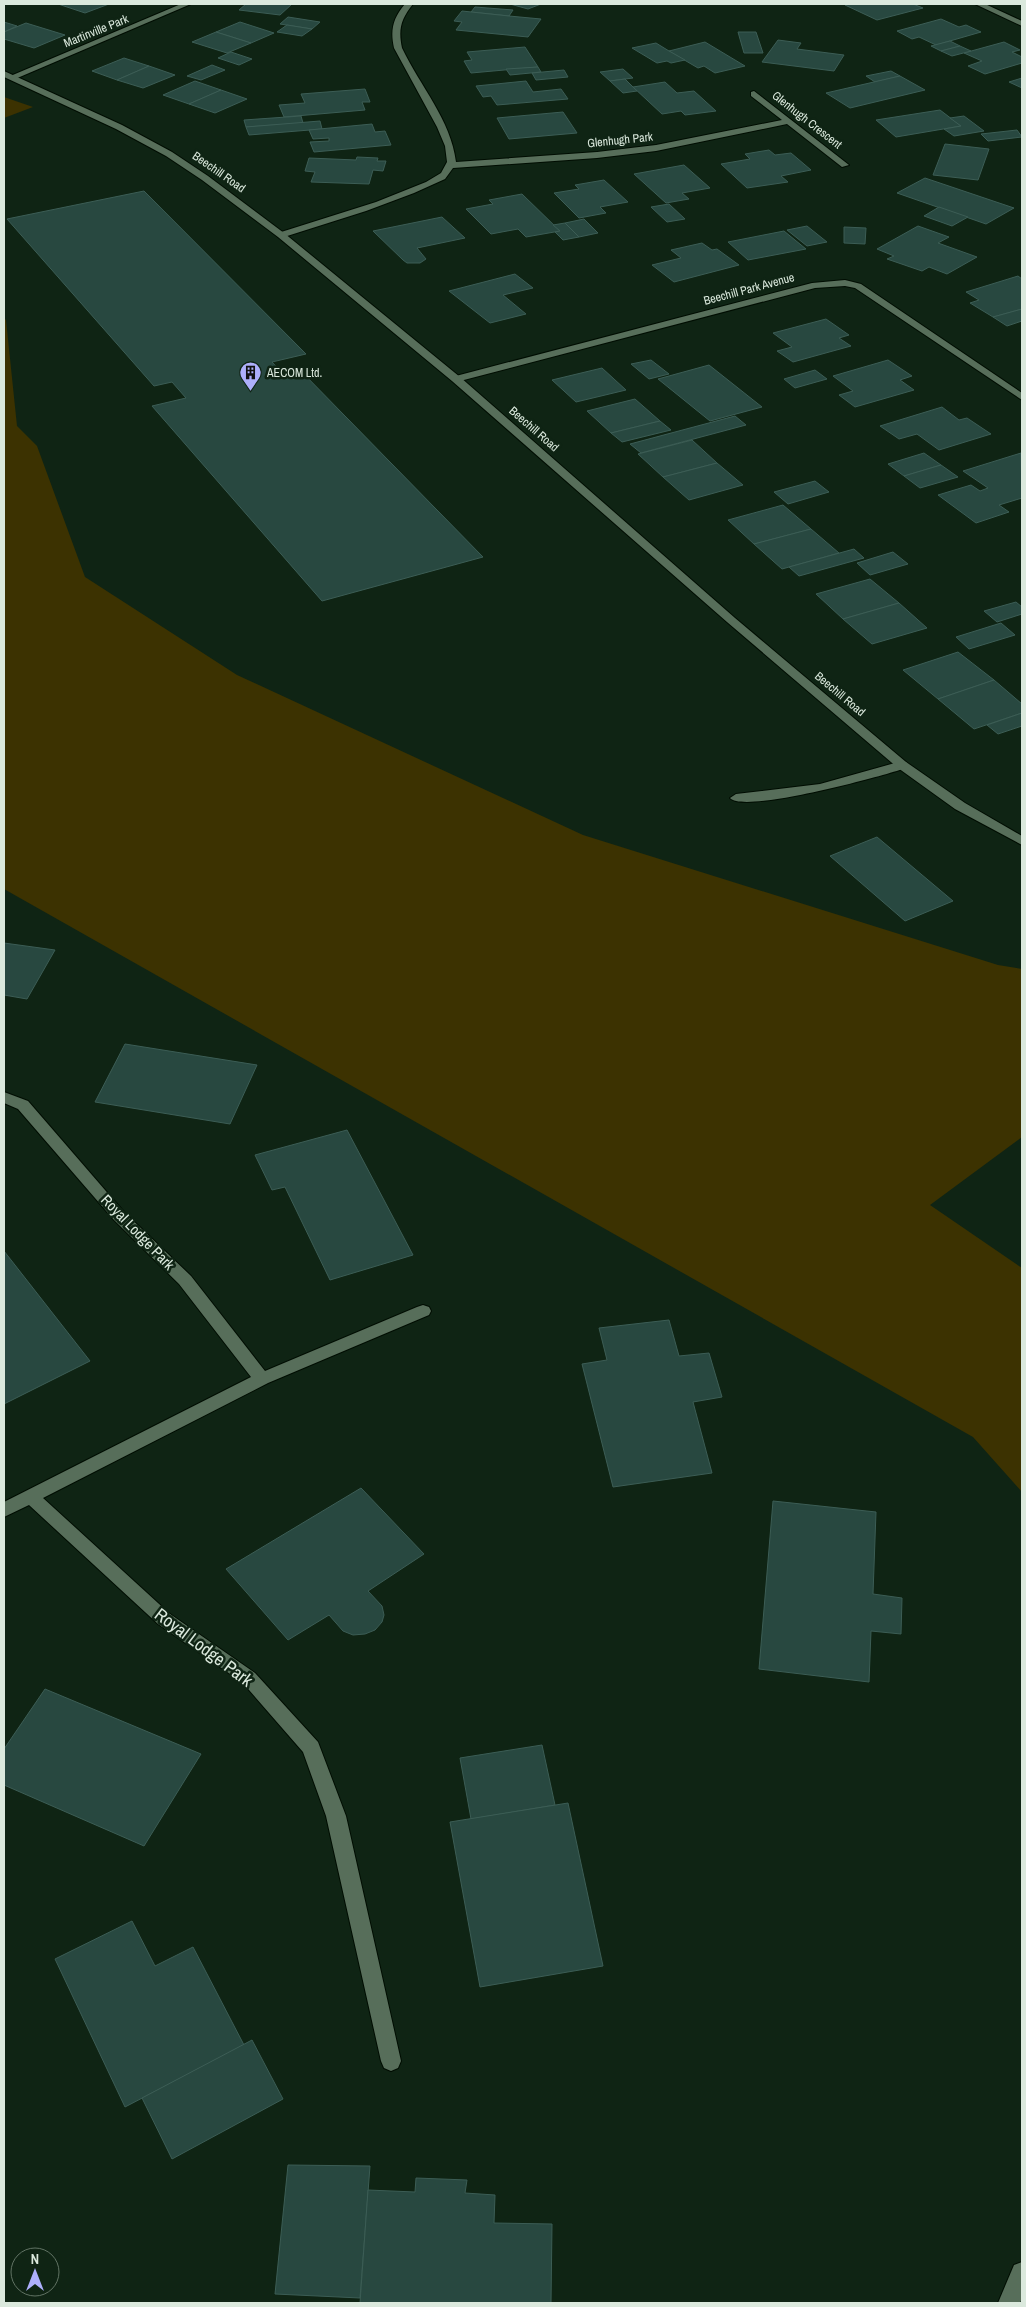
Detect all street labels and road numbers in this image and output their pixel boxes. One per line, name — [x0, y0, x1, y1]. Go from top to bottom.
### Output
street label: Martinville Park — [61, 11, 131, 51]
street label: Glenhugh Crescent — [769, 88, 846, 153]
street label: Glenhugh Park — [587, 129, 654, 151]
street label: Beechill Road — [189, 148, 249, 196]
street label: Beechill Park Avenue — [702, 269, 796, 309]
street label: Beechill Road — [506, 403, 562, 455]
street label: Beechill Road — [811, 668, 869, 720]
street label: Royal Lodge Park — [96, 1190, 180, 1275]
street label: Royal Lodge Park — [150, 1602, 259, 1693]

